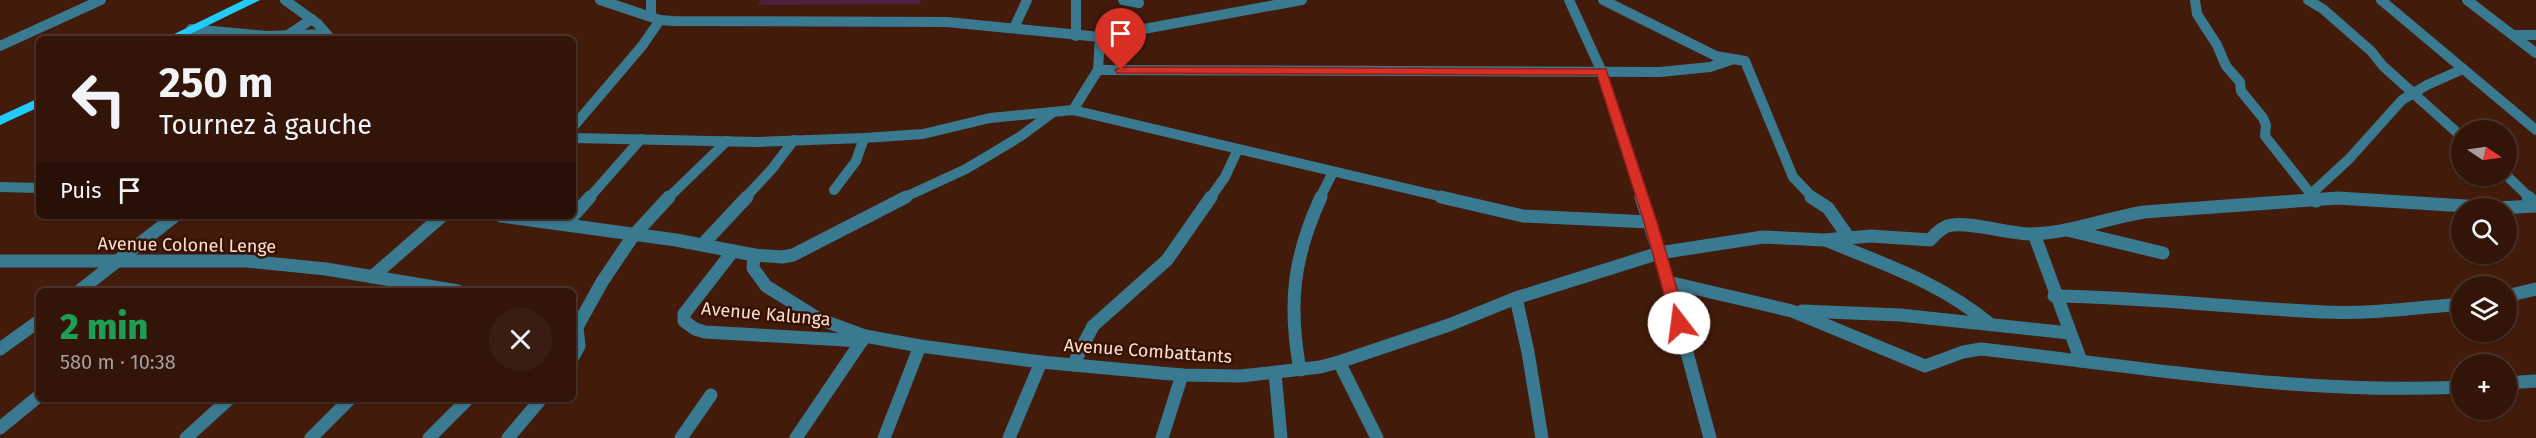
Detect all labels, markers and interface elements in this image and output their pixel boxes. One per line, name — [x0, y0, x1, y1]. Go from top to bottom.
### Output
pin — [1095, 8, 1146, 70]
icon: arrive — [1104, 17, 1137, 50]
text: 250 m — [159, 58, 273, 108]
icon: left — [60, 60, 138, 138]
text: Tournez à gauche — [159, 109, 372, 141]
north arrow — [2451, 120, 2517, 186]
map controls — [2451, 120, 2517, 420]
icon: arrive — [113, 174, 146, 207]
text: Puis — [60, 177, 101, 204]
button: search — [2451, 198, 2517, 264]
street label: Avenue Colonel Lenge — [98, 232, 276, 258]
button: layers — [2451, 276, 2517, 342]
position arrow — [1647, 291, 1711, 355]
street label: Avenue Kalunga — [700, 297, 832, 331]
text: 2 min — [60, 305, 148, 349]
button: close — [489, 308, 552, 371]
street label: Avenue Combattants — [1063, 334, 1233, 368]
text: 580 m · 10:38 — [60, 350, 176, 374]
button: + — [2451, 354, 2517, 420]

